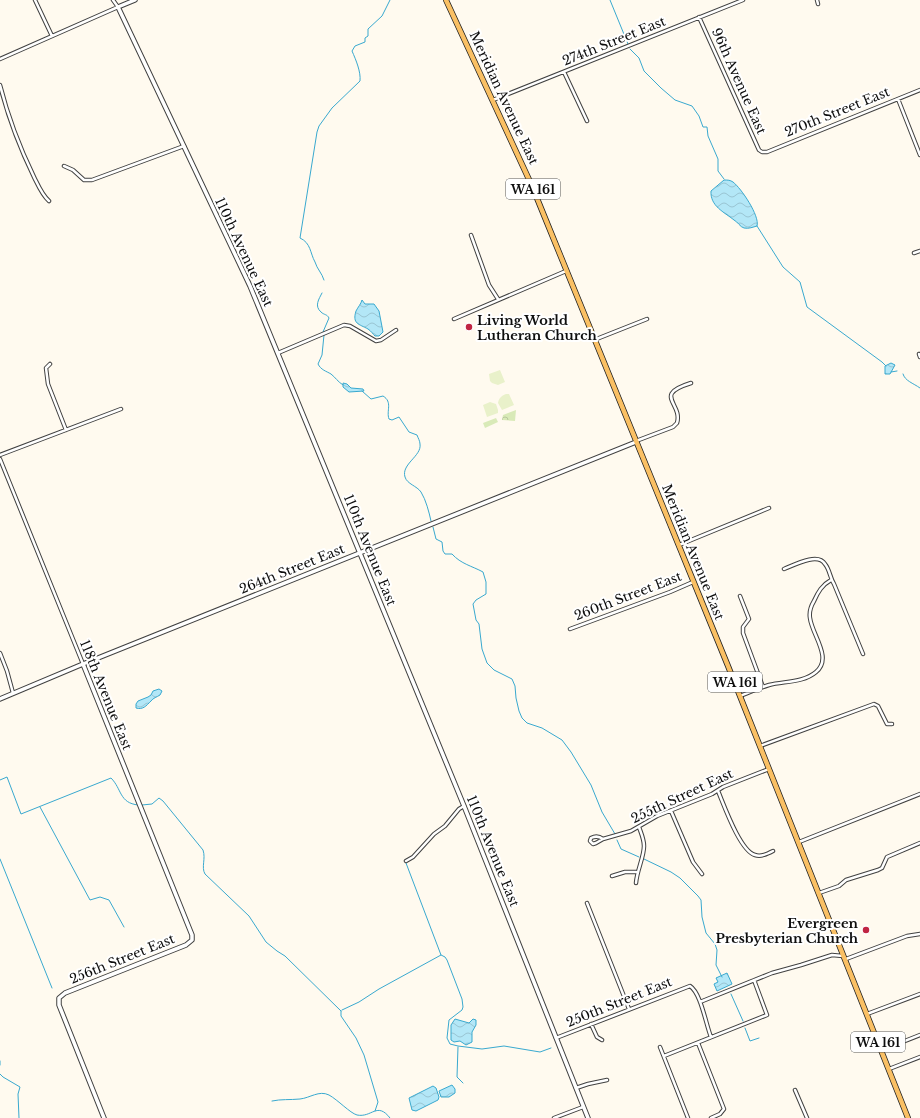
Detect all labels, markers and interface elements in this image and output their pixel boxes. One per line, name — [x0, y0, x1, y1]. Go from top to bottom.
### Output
street label: 274th Street East — [560, 13, 668, 69]
street label: 96th Avenue East — [708, 25, 770, 137]
street label: Meridian Avenue East — [466, 29, 542, 167]
street label: 270th Street East — [782, 83, 892, 141]
road number: WA 161 — [506, 179, 560, 199]
street label: 110th Avenue East — [211, 195, 277, 309]
place label: Living World Lutheran Church — [477, 312, 598, 344]
marker: Living World Lutheran Church — [464, 322, 474, 332]
street label: Meridian Avenue East — [658, 482, 728, 623]
street label: 110th Avenue East — [340, 492, 400, 608]
street label: 264th Street East — [237, 540, 347, 598]
street label: 260th Street East — [572, 568, 684, 624]
street label: 118th Avenue East — [76, 637, 136, 753]
road number: WA 161 — [708, 672, 762, 692]
street label: 255th Street East — [628, 765, 736, 827]
street label: 110th Avenue East — [463, 793, 523, 909]
place label: Evergreen Presbyterian Church — [715, 915, 859, 947]
marker: Evergreen Presbyterian Church — [861, 925, 871, 935]
street label: 256th Street East — [67, 930, 177, 988]
street label: 250th Street East — [564, 973, 674, 1031]
road number: WA 161 — [851, 1032, 905, 1052]

